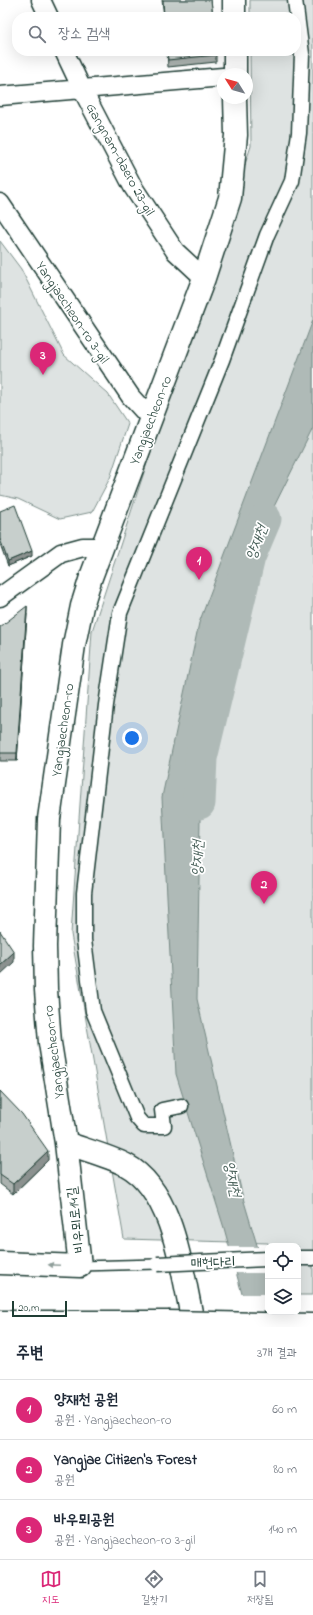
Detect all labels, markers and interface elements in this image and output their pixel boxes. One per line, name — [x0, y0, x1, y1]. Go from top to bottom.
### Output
search box — [12, 12, 301, 56]
icon: search — [26, 23, 48, 45]
text: 장소 검색 — [58, 23, 110, 45]
north arrow — [217, 68, 253, 104]
street label: Gangnam-daero 23-gil — [79, 99, 159, 220]
street label: Yangjaecheon-ro 3-gil — [33, 258, 113, 366]
pin: 3 — [30, 342, 56, 375]
street label: Yangjaecheon-ro — [125, 373, 179, 469]
water label: 양재천 — [240, 520, 274, 563]
pin: 1 — [186, 547, 212, 580]
street label: Yangjaecheon-ro — [47, 682, 81, 778]
your location — [122, 728, 142, 748]
water label: 양재천 — [186, 838, 210, 877]
pin: 2 — [251, 871, 277, 904]
street label: Yangjaecheon-ro — [38, 1004, 72, 1100]
water label: 양재천 — [218, 1159, 247, 1201]
street label: 비우뫼로14길 — [62, 1185, 91, 1254]
map controls — [265, 1243, 301, 1315]
button: locate — [265, 1243, 301, 1279]
street label: 매헌다리 — [190, 1252, 236, 1275]
one-way arrow — [47, 1262, 60, 1268]
button: layers — [265, 1279, 301, 1315]
scale bar — [12, 1299, 67, 1318]
text: 20 m — [18, 1300, 40, 1316]
text: 주변 — [16, 1341, 43, 1366]
text: 3개 결과 — [257, 1344, 297, 1363]
text: 양재천 공원 — [54, 1389, 118, 1411]
text: 1 — [27, 1400, 31, 1419]
text: 60 m — [272, 1400, 297, 1419]
text: 공원 · Yangjaecheon-ro — [54, 1411, 172, 1430]
text: Yangjae Citizen's Forest — [54, 1449, 197, 1471]
text: 2 — [26, 1460, 32, 1479]
text: 80 m — [273, 1460, 297, 1479]
text: 공원 — [54, 1471, 75, 1490]
text: 바우뫼공원 — [54, 1509, 114, 1531]
text: 3 — [26, 1520, 32, 1539]
text: 140 m — [269, 1520, 297, 1539]
text: 공원 · Yangjaecheon-ro 3-gil — [54, 1531, 195, 1550]
tab: 지도 — [40, 1568, 62, 1608]
tab: 길찾기 — [141, 1568, 167, 1608]
tab: 저장됨 — [247, 1568, 273, 1608]

